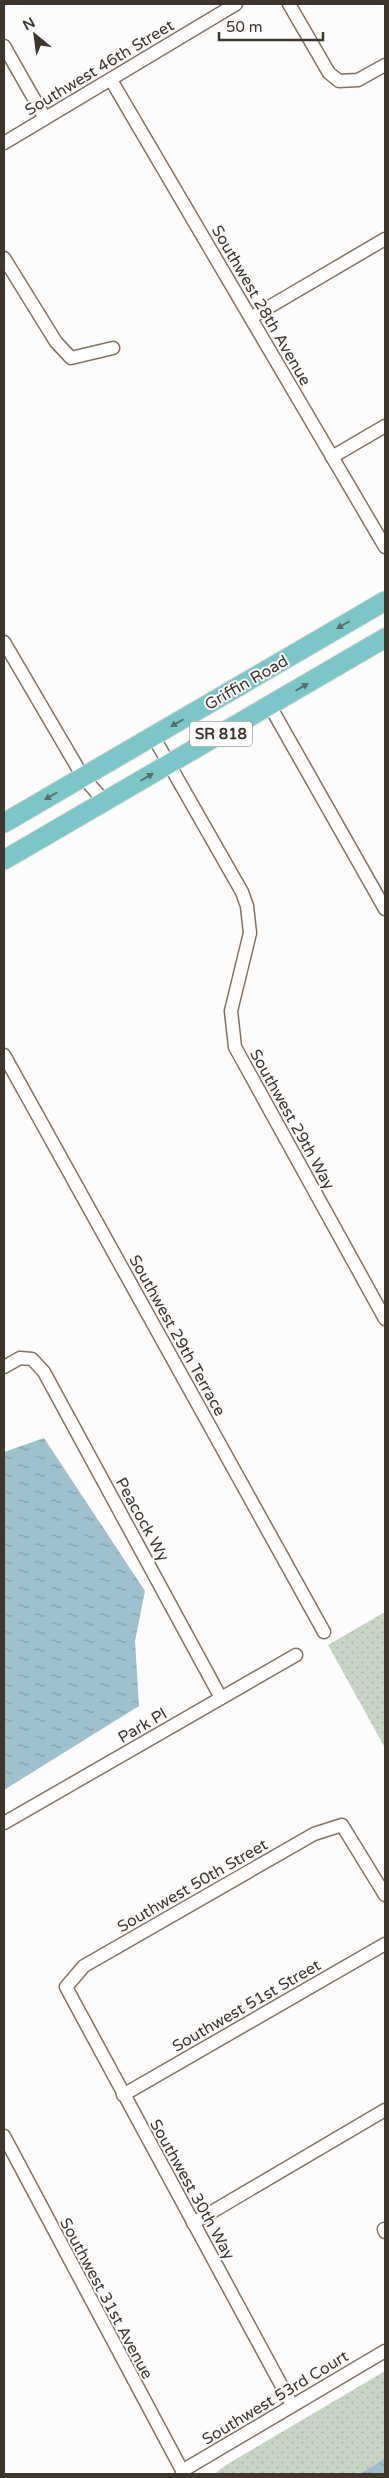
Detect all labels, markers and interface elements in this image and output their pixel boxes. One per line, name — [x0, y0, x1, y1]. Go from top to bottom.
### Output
north arrow — [10, 10, 60, 60]
scale bar — [219, 10, 323, 42]
text: N — [20, 14, 38, 34]
street label: Southwest 46th Street — [21, 15, 178, 120]
text: 50 m — [226, 18, 263, 36]
street label: Southwest 28th Avenue — [207, 222, 315, 389]
one-way arrow — [337, 621, 350, 630]
street label: Griffin Road — [201, 651, 292, 715]
one-way arrow — [296, 682, 309, 691]
one-way arrow — [170, 718, 183, 727]
road number: SR 818 — [190, 722, 252, 746]
one-way arrow — [140, 773, 154, 782]
one-way arrow — [44, 792, 57, 801]
street label: Southwest 29th Way — [245, 1046, 339, 1194]
street label: Southwest 29th Terrace — [124, 1251, 230, 1420]
street label: Peacock Wy — [111, 1474, 174, 1565]
street label: Park Pl — [115, 1704, 170, 1748]
street label: Southwest 50th Street — [114, 1835, 271, 1937]
street label: Southwest 51st Street — [169, 1955, 324, 2057]
street label: Southwest 30th Way — [145, 2116, 239, 2264]
street label: Southwest 31st Avenue — [55, 2214, 157, 2383]
street label: Southwest 53rd Court — [199, 2346, 352, 2450]

